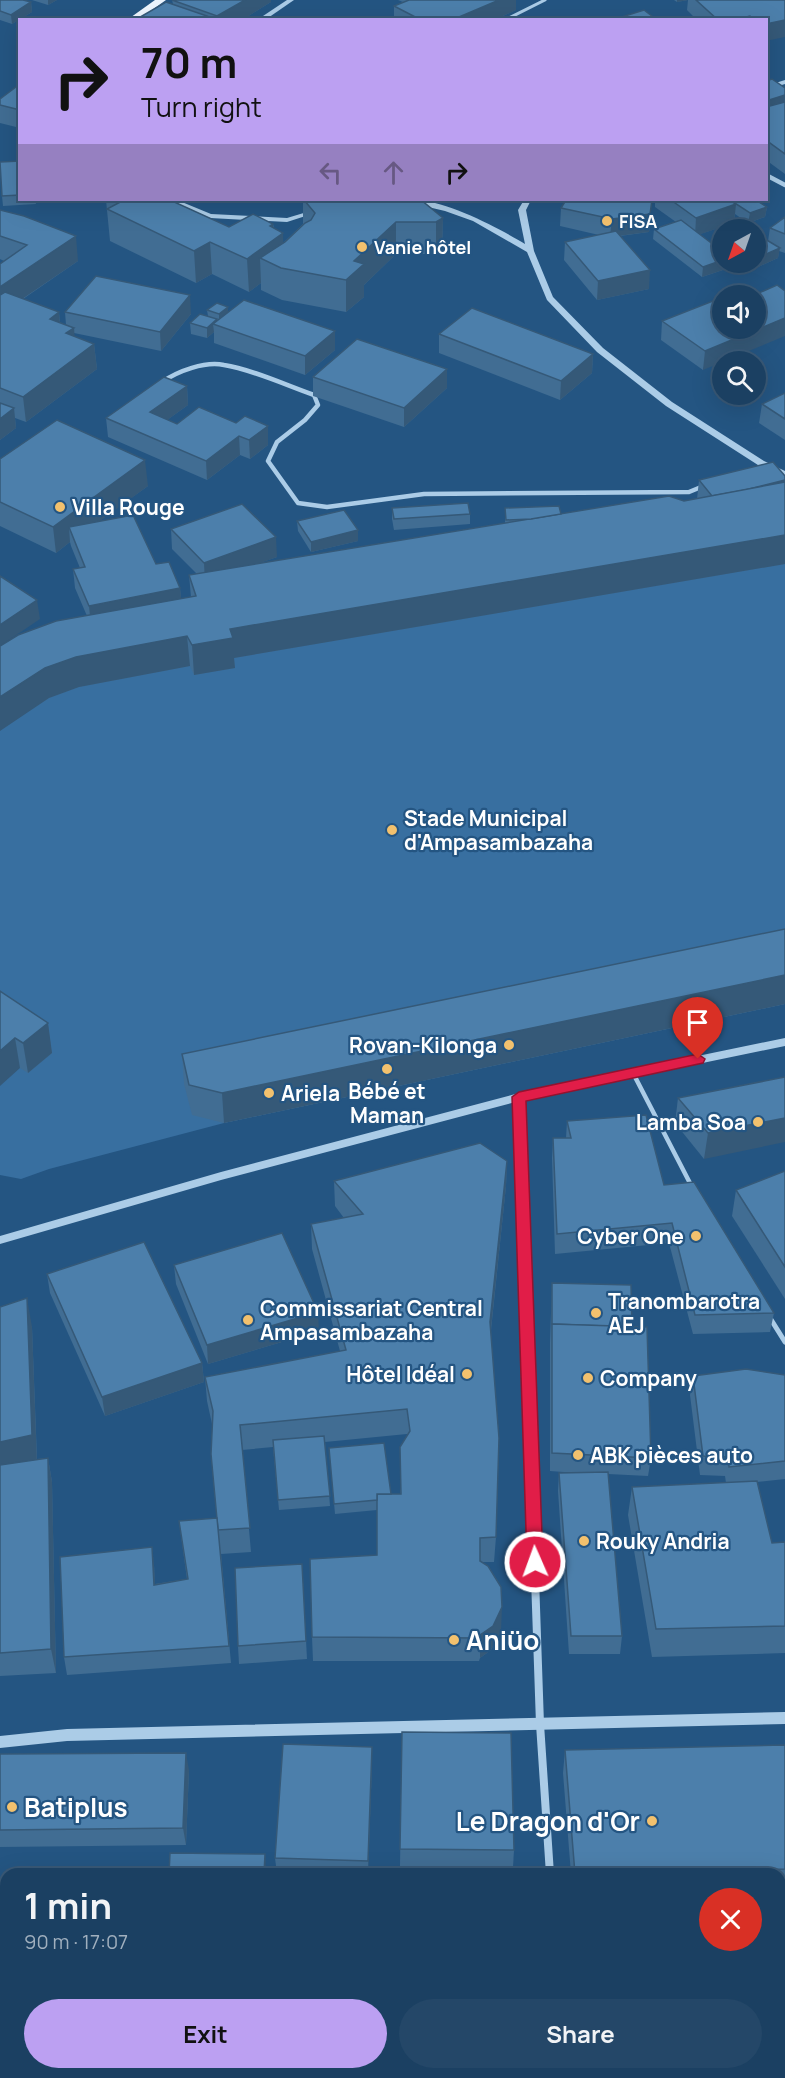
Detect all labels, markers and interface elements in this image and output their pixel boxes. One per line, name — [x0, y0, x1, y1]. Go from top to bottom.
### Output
text: 70 m — [141, 33, 237, 91]
icon: right — [42, 42, 120, 120]
text: Turn right — [141, 88, 262, 125]
icon: left — [314, 156, 347, 189]
icon: ahead — [377, 156, 410, 189]
icon: right — [440, 156, 473, 189]
place label: FISA — [619, 209, 657, 233]
marker: FISA — [600, 214, 614, 228]
north arrow — [712, 219, 766, 273]
map controls — [712, 219, 766, 405]
place label: Vanie hôtel — [374, 235, 471, 259]
marker: Vanie hôtel — [355, 240, 369, 254]
button: sound — [712, 285, 766, 339]
button: search — [712, 351, 766, 405]
place label: Villa Rouge — [72, 493, 185, 521]
marker: Villa Rouge — [53, 500, 67, 514]
place label: Stade Municipal d'Ampasambazaha — [404, 804, 593, 856]
marker: Stade Municipal d'Ampasambazaha — [385, 823, 399, 837]
pin — [672, 997, 723, 1059]
icon: arrive — [681, 1006, 714, 1039]
place label: Rovan-Kilonga — [349, 1031, 497, 1059]
marker: Rovan-Kilonga — [502, 1038, 516, 1052]
marker: Bébé et Maman — [380, 1062, 394, 1076]
place label: Bébé et Maman — [348, 1077, 426, 1129]
place label: Ariela — [281, 1079, 340, 1107]
marker: Ariela — [262, 1086, 276, 1100]
place label: Lamba Soa — [636, 1108, 746, 1136]
marker: Lamba Soa — [751, 1115, 765, 1129]
place label: Cyber One — [577, 1222, 684, 1250]
marker: Cyber One — [689, 1229, 703, 1243]
place label: Tranombarotra AEJ — [608, 1287, 760, 1339]
place label: Commissariat Central Ampasambazaha — [260, 1294, 483, 1346]
marker: Tranombarotra AEJ — [589, 1306, 603, 1320]
marker: Commissariat Central Ampasambazaha — [241, 1313, 255, 1327]
place label: Hôtel Idéal — [346, 1360, 455, 1388]
place label: Company — [600, 1364, 697, 1392]
marker: Hôtel Idéal — [460, 1367, 474, 1381]
marker: Company — [581, 1371, 595, 1385]
place label: ABK pièces auto — [590, 1441, 753, 1469]
marker: ABK pièces auto — [571, 1448, 585, 1462]
place label: Rouky Andria — [596, 1527, 730, 1555]
position arrow — [503, 1530, 567, 1594]
marker: Rouky Andria — [577, 1534, 591, 1548]
place label: Aniüo — [466, 1622, 539, 1658]
marker: Aniüo — [447, 1633, 461, 1647]
place label: Batiplus — [24, 1789, 128, 1825]
marker: Batiplus — [5, 1800, 19, 1814]
place label: Le Dragon d'Or — [456, 1803, 640, 1839]
marker: Le Dragon d'Or — [645, 1814, 659, 1828]
text: 1 min — [24, 1881, 112, 1930]
button: close — [699, 1888, 762, 1951]
text: 90 m · 17:07 — [24, 1928, 128, 1955]
button: Exit — [24, 1999, 387, 2068]
button: Share — [399, 1999, 762, 2068]

